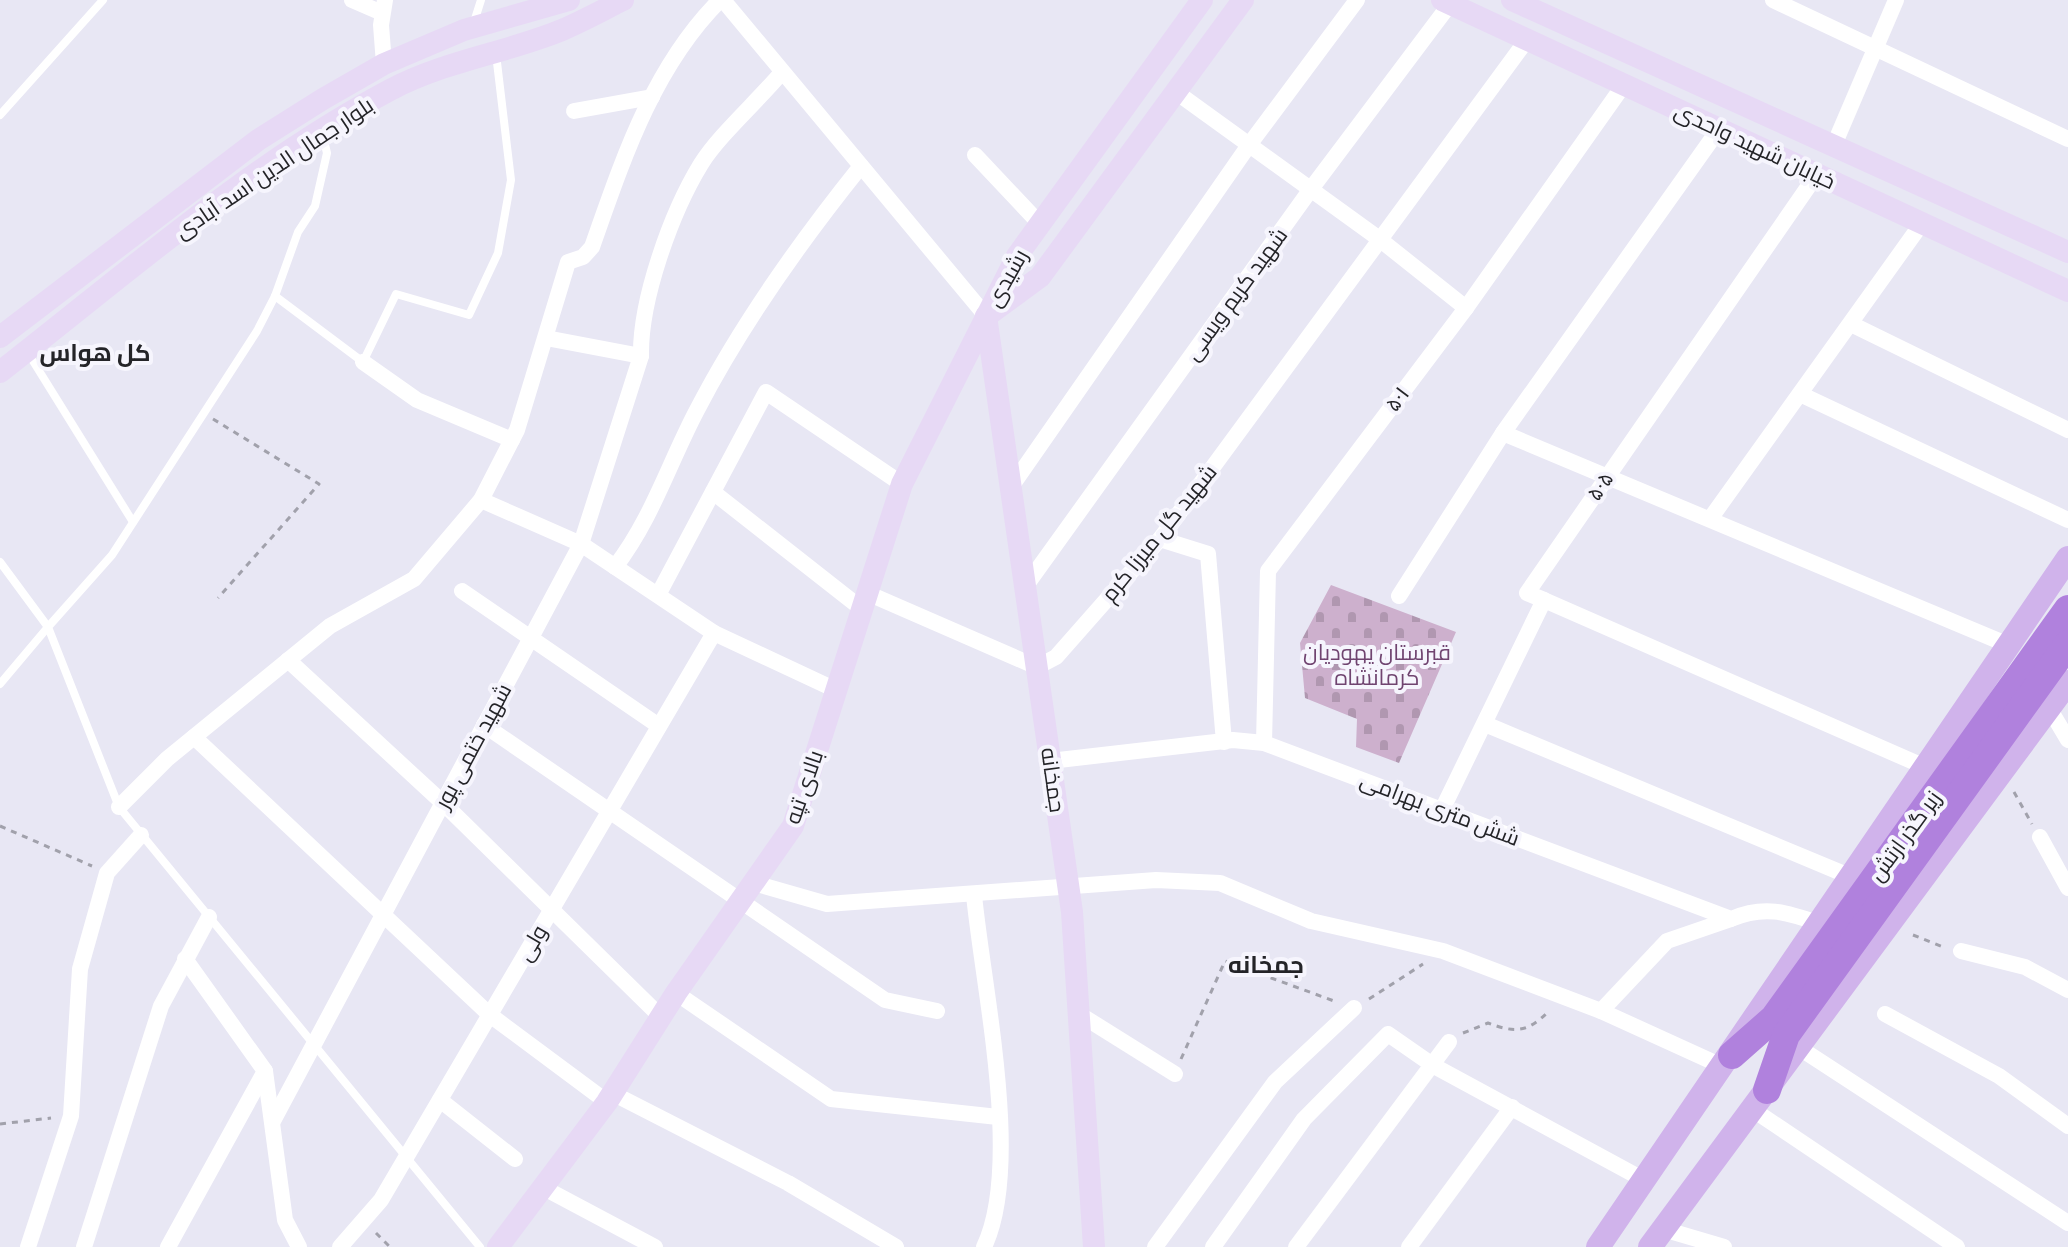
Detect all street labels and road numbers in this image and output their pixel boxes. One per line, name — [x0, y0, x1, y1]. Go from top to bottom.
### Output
street label: بلوار جمال الدین اسد آبادی — [169, 91, 379, 245]
street label: خیابان شهید واحدی — [1670, 97, 1840, 195]
street label: شهید کریم ویسی — [1179, 222, 1295, 367]
street label: رشیدی — [980, 244, 1034, 312]
street label: ۵۰۱ — [1379, 381, 1415, 417]
street label: شهید گل میرزا کرم — [1095, 459, 1224, 608]
street label: ۵۰۵ — [1581, 466, 1619, 506]
street label: شهید ختمی پور — [428, 679, 518, 815]
street label: جمخانه — [1035, 746, 1071, 814]
street label: بالای تپه — [779, 747, 829, 827]
street label: شش متری بهرامی — [1356, 766, 1524, 852]
street label: زیر گذر ارتش — [1863, 785, 1947, 887]
street label: ولی — [511, 920, 553, 966]

